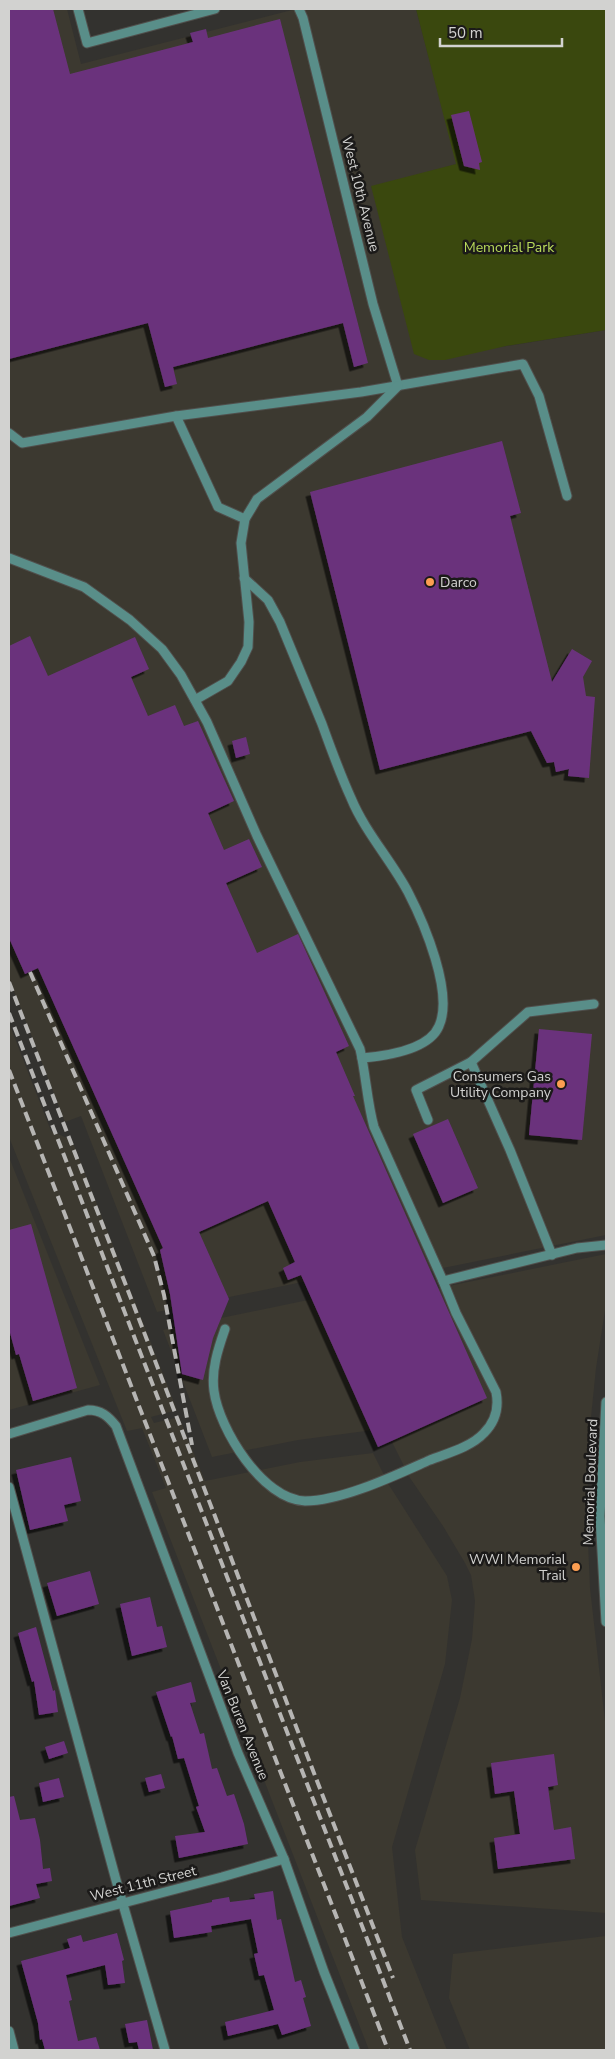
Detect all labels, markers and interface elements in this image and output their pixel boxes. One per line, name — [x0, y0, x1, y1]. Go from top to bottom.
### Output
scale bar — [440, 15, 562, 47]
text: 50 m — [448, 23, 483, 43]
street label: West 10th Avenue — [337, 135, 384, 254]
park label: Memorial Park — [464, 238, 555, 257]
place label: Darco — [440, 573, 477, 592]
marker: Darco — [424, 576, 436, 588]
place label: Consumers Gas Utility Company — [450, 1067, 552, 1102]
marker: Consumers Gas Utility Company — [555, 1078, 567, 1090]
street label: Memorial Boulevard — [579, 1418, 602, 1546]
place label: WWI Memorial Trail — [469, 1550, 567, 1585]
marker: WWI Memorial Trail — [570, 1561, 582, 1573]
street label: Van Buren Avenue — [211, 1667, 273, 1783]
street label: West 11th Street — [88, 1861, 198, 1906]

